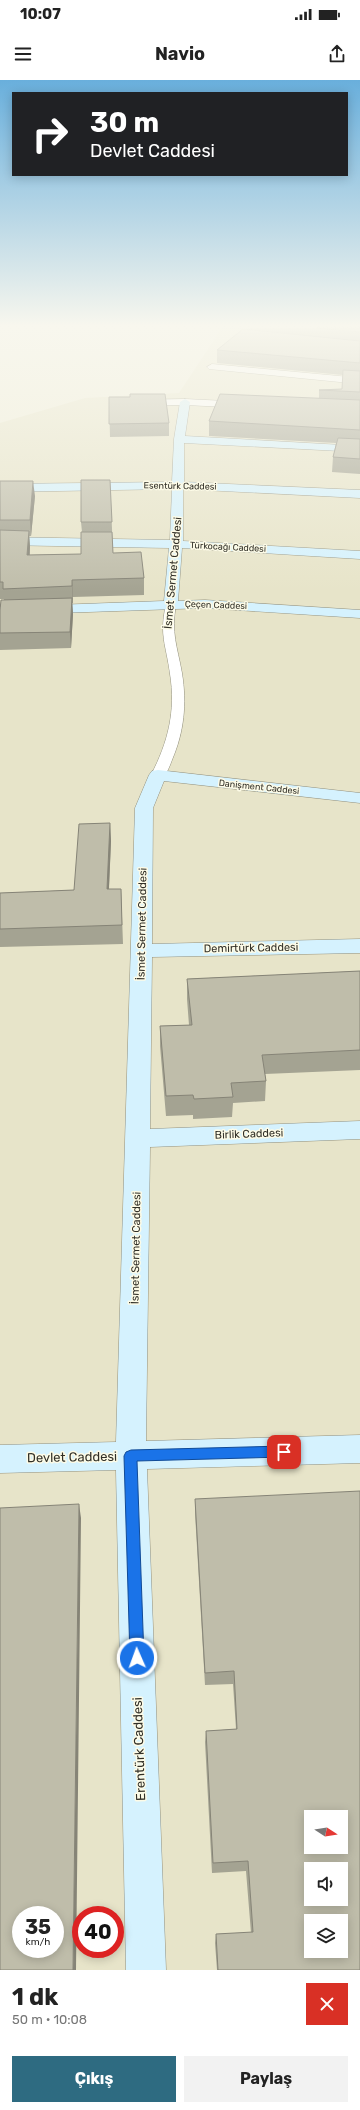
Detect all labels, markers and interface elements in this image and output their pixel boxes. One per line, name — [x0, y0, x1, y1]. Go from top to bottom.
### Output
text: 10:07 — [20, 5, 61, 23]
icon: menu — [12, 43, 34, 65]
text: Navio — [155, 43, 205, 65]
icon: share — [326, 43, 348, 65]
text: 30 m — [90, 106, 159, 139]
icon: right — [24, 108, 76, 160]
text: Devlet Caddesi — [90, 140, 215, 162]
street label: Esentürk Caddesi — [143, 480, 217, 492]
street label: İsmet Sermet Caddesi — [161, 516, 184, 630]
street label: Türkocağı Caddesi — [190, 540, 266, 554]
street label: Çeçen Caddesi — [185, 599, 247, 611]
street label: Danişment Caddesi — [218, 778, 300, 796]
street label: İsmet Sermet Caddesi — [134, 868, 149, 980]
street label: Demirtürk Caddesi — [204, 941, 298, 955]
street label: Birlik Caddesi — [214, 1126, 284, 1142]
street label: İsmet Sermet Caddesi — [128, 1192, 143, 1304]
pin — [267, 1435, 301, 1469]
icon: arrive — [273, 1441, 295, 1463]
street label: Devlet Caddesi — [27, 1449, 117, 1465]
position arrow — [116, 1637, 158, 1679]
street label: Erentürk Caddesi — [130, 1697, 148, 1801]
north arrow — [304, 1810, 348, 1854]
map controls — [304, 1810, 348, 1958]
button: sound — [304, 1862, 348, 1906]
speed limit sign: 40 — [72, 1906, 124, 1958]
button: layers — [304, 1914, 348, 1958]
text: 35 — [25, 1915, 51, 1939]
text: km/h — [26, 1936, 50, 1948]
text: 1 dk — [12, 1983, 58, 2011]
button: close — [306, 1983, 348, 2025]
text: 50 m · 10:08 — [12, 2012, 87, 2027]
button: Çıkış — [12, 2056, 176, 2102]
button: Paylaş — [184, 2056, 348, 2102]

